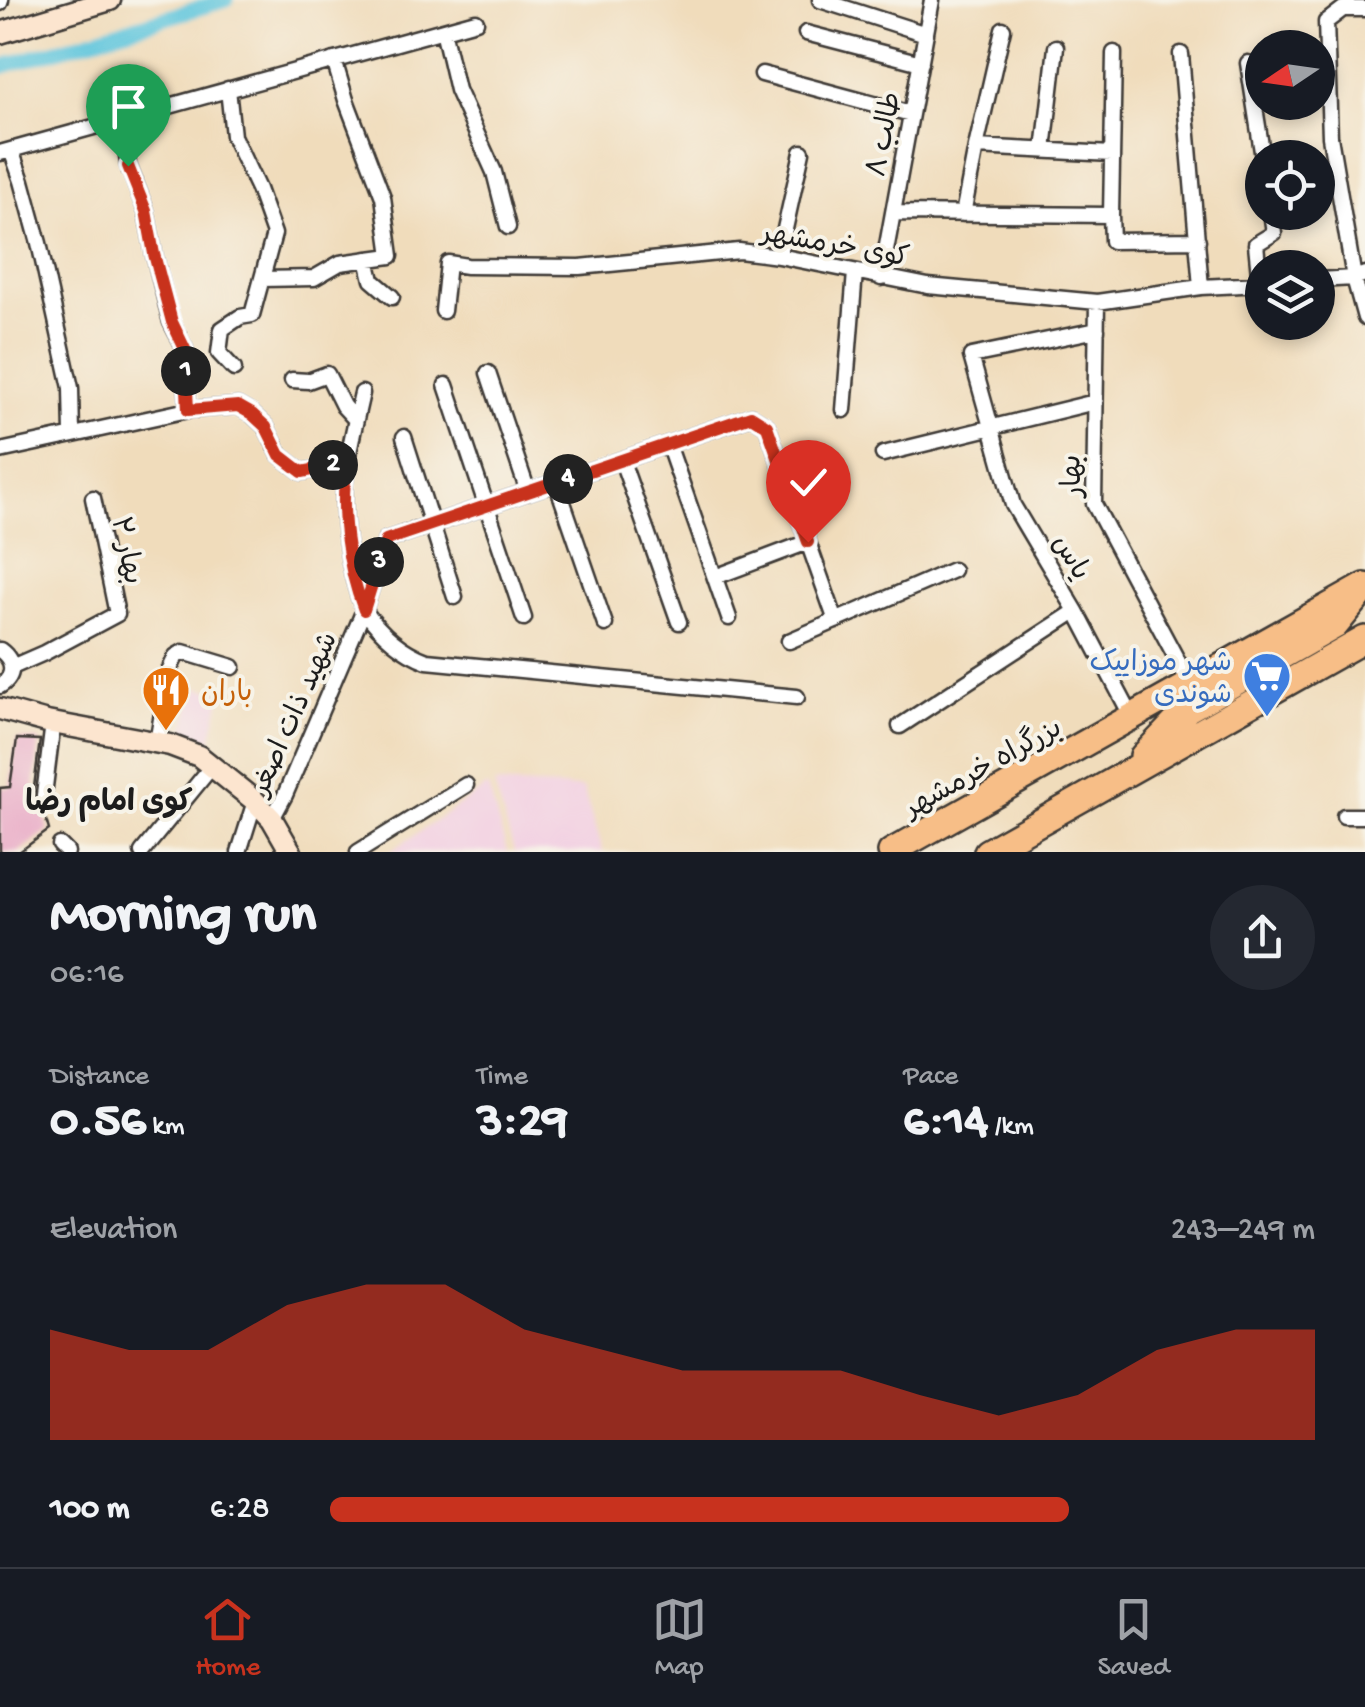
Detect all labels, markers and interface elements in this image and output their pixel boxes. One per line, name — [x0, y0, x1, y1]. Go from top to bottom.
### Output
north arrow — [1245, 30, 1335, 120]
map controls — [1245, 30, 1335, 340]
pin — [86, 64, 171, 167]
icon: arrive — [101, 79, 156, 134]
street label: طالب ۸ — [862, 90, 911, 180]
button: locate — [1245, 140, 1335, 230]
street label: کوی خرمشهر — [757, 218, 912, 277]
button: layers — [1245, 250, 1335, 340]
pin: 1 — [161, 346, 211, 396]
text: 1 — [180, 354, 192, 387]
pin: 2 — [308, 440, 358, 490]
pin — [766, 440, 851, 543]
text: 2 — [326, 448, 340, 481]
pin: 4 — [543, 454, 593, 504]
street label: بهار — [1057, 454, 1092, 500]
icon: check — [781, 455, 836, 510]
text: 4 — [561, 462, 575, 495]
street label: بهار ۲ — [101, 514, 148, 588]
street label: یاس — [1043, 530, 1095, 587]
pin: 3 — [354, 537, 404, 587]
text: 3 — [372, 545, 386, 578]
street label: شهید ذات اصغر — [244, 628, 347, 804]
place label: شهر موزاییک شوندی — [1090, 648, 1232, 713]
supermarket icon: شهر موزاییک شوندی — [1241, 650, 1293, 718]
restaurant icon: باران — [140, 664, 192, 732]
place label: باران — [201, 678, 252, 711]
street label: بزرگراه خرمشهر — [896, 710, 1069, 828]
district label: کوی امام رضا — [26, 787, 193, 822]
button: share — [1210, 885, 1315, 990]
text: Morning run — [50, 886, 316, 950]
text: 06:16 — [50, 956, 124, 994]
text: Distance — [50, 1061, 149, 1094]
text: Time — [477, 1061, 528, 1094]
text: Pace — [903, 1061, 958, 1094]
text: 0.56 — [50, 1094, 146, 1153]
text: 3:29 — [477, 1094, 568, 1153]
text: 6:14 — [903, 1094, 988, 1153]
text: km — [146, 1111, 185, 1144]
text: /km — [988, 1111, 1034, 1144]
text: Elevation — [50, 1212, 177, 1250]
text: 243–249 m — [1171, 1212, 1315, 1250]
text: 100 m — [50, 1491, 130, 1529]
text: 6:28 — [210, 1491, 269, 1529]
tab: Home — [196, 1592, 260, 1685]
tab: Map — [652, 1592, 707, 1685]
tab: Saved — [1098, 1592, 1169, 1685]

